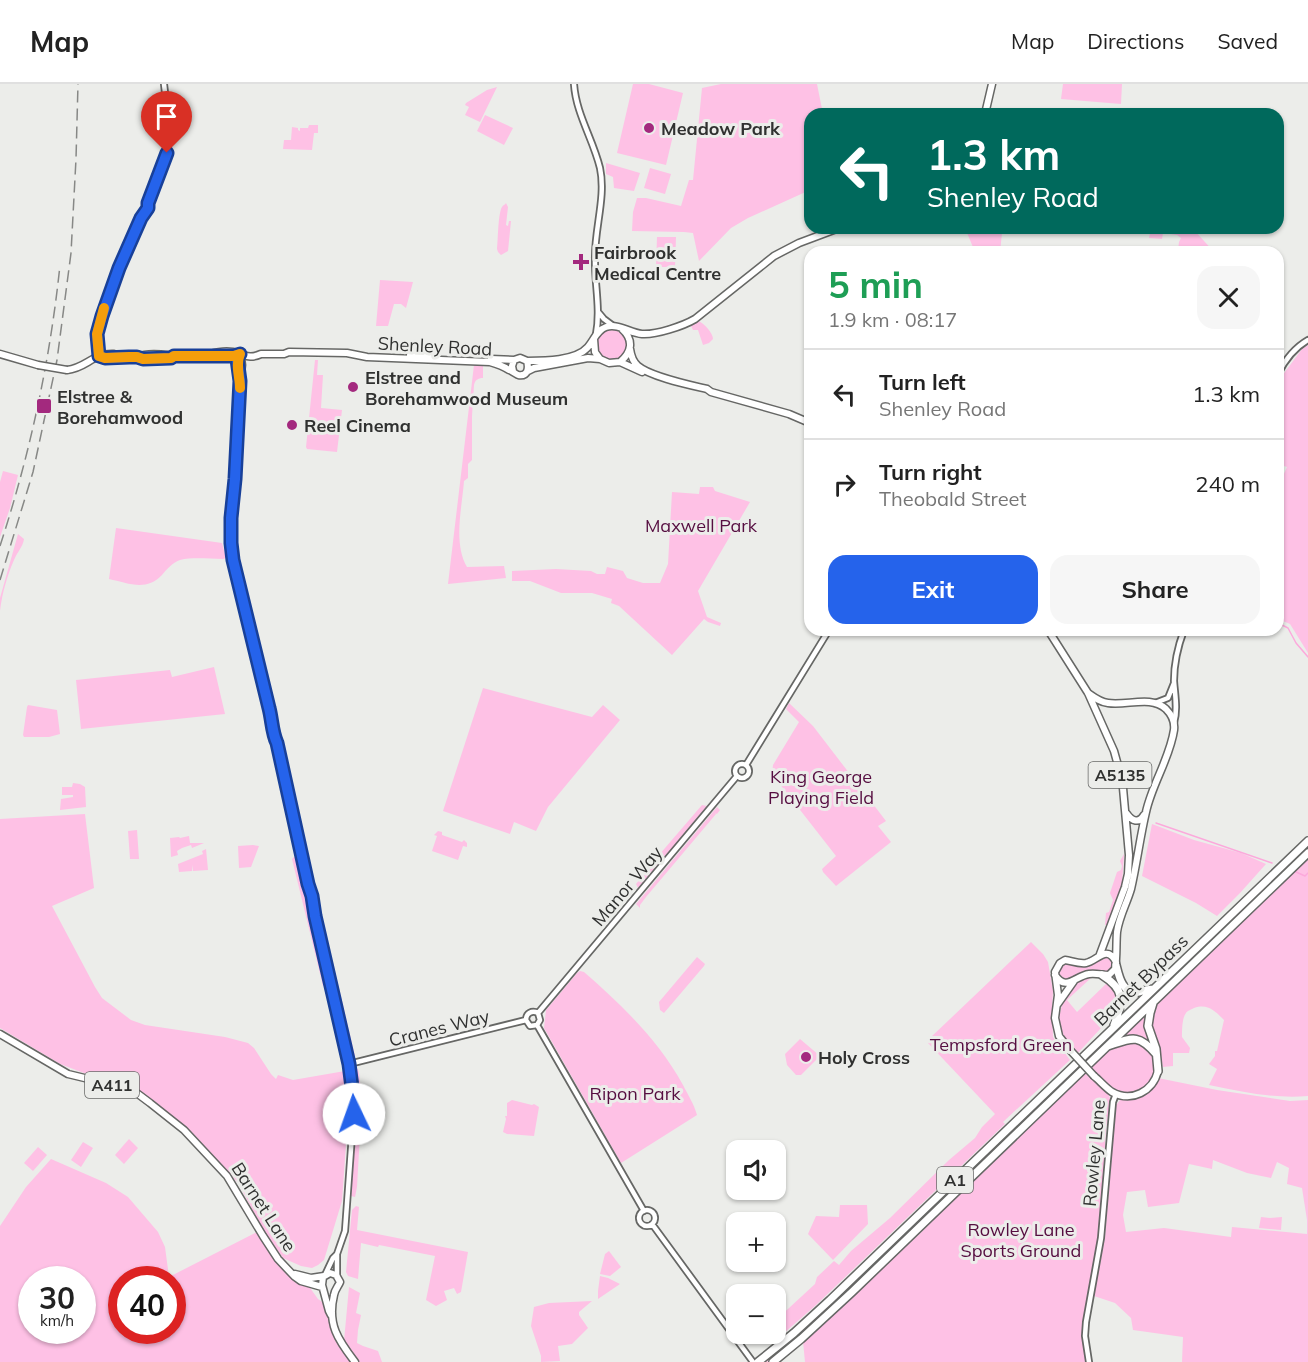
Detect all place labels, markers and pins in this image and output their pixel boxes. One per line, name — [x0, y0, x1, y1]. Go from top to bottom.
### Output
pin — [141, 91, 192, 153]
place label: Meadow Park — [661, 117, 781, 140]
marker: Meadow Park — [642, 121, 656, 135]
place label: Fairbrook Medical Centre — [594, 241, 721, 285]
marker: Fairbrook Medical Centre — [572, 253, 590, 271]
place label: Elstree and Borehamwood Museum — [365, 366, 568, 410]
marker: Elstree and Borehamwood Museum — [346, 380, 360, 394]
place label: Elstree & Borehamwood — [57, 385, 183, 429]
marker: Elstree & Borehamwood — [35, 397, 53, 415]
place label: Reel Cinema — [304, 414, 411, 437]
marker: Reel Cinema — [285, 418, 299, 432]
place label: Holy Cross — [818, 1046, 910, 1069]
marker: Holy Cross — [799, 1050, 813, 1064]

